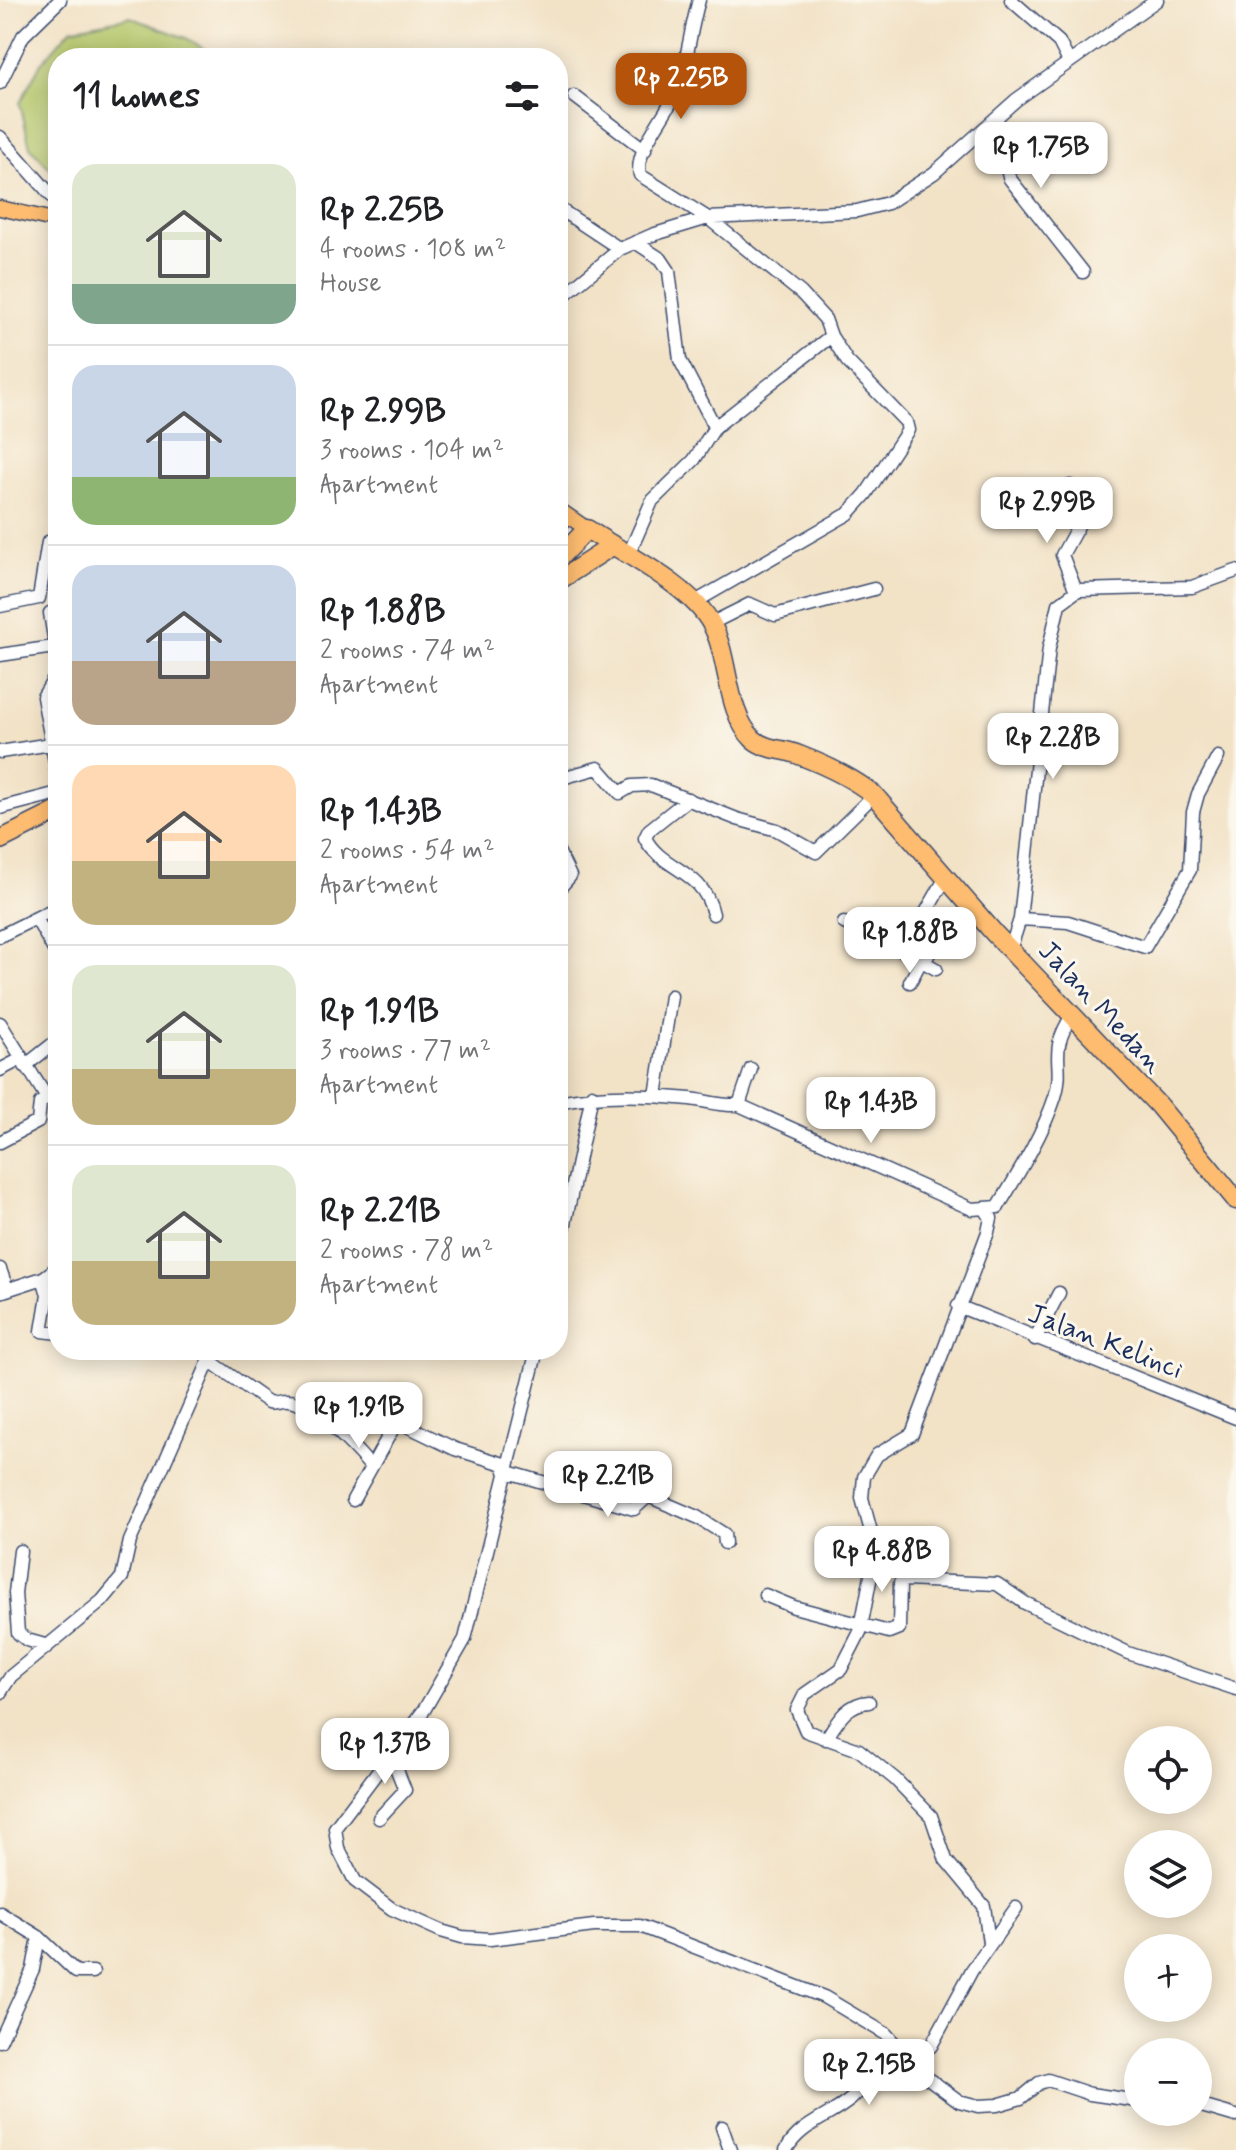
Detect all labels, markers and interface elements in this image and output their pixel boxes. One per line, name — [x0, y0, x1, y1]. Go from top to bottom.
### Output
pin: Rp 2.25B — [598, 53, 764, 121]
text: Rp 2.25B — [634, 62, 728, 96]
text: 11 homes — [72, 74, 200, 119]
icon: filters — [500, 74, 544, 118]
pin: Rp 1.75B — [958, 122, 1124, 190]
text: Rp 1.75B — [993, 131, 1089, 165]
text: Rp 2.25B — [320, 188, 444, 233]
icon: home — [136, 196, 232, 292]
text: 4 rooms · 108 m² — [320, 233, 506, 267]
text: House — [320, 267, 381, 301]
text: Rp 2.99B — [320, 389, 446, 434]
icon: home — [136, 397, 232, 493]
text: 3 rooms · 104 m² — [320, 434, 504, 468]
text: Apartment — [320, 468, 438, 502]
pin: Rp 2.99B — [964, 477, 1130, 545]
text: Rp 2.99B — [999, 486, 1095, 520]
text: Rp 1.88B — [320, 589, 446, 634]
icon: home — [136, 597, 232, 693]
text: 2 rooms · 74 m² — [320, 634, 495, 668]
text: Apartment — [320, 668, 438, 702]
pin: Rp 2.28B — [970, 713, 1136, 781]
text: Rp 2.28B — [1005, 722, 1101, 756]
text: Rp 1.43B — [320, 789, 442, 834]
icon: home — [136, 797, 232, 893]
text: 2 rooms · 54 m² — [320, 834, 495, 868]
text: Apartment — [320, 868, 438, 902]
pin: Rp 1.88B — [827, 907, 993, 975]
text: Rp 1.88B — [862, 916, 958, 950]
street label: Jalan Medan — [1029, 933, 1171, 1082]
text: Rp 1.91B — [320, 989, 439, 1034]
icon: home — [136, 997, 232, 1093]
text: 3 rooms · 77 m² — [320, 1034, 491, 1068]
text: Apartment — [320, 1068, 438, 1102]
pin: Rp 1.43B — [788, 1077, 954, 1145]
text: Rp 1.43B — [824, 1086, 918, 1120]
text: Rp 2.21B — [320, 1189, 440, 1234]
icon: home — [136, 1197, 232, 1293]
text: 2 rooms · 78 m² — [320, 1234, 493, 1268]
text: Apartment — [320, 1268, 438, 1302]
street label: Jalan Kelinci — [1022, 1296, 1188, 1389]
pin: Rp 1.91B — [276, 1382, 442, 1450]
text: Rp 1.91B — [313, 1391, 405, 1425]
pin: Rp 2.21B — [525, 1451, 691, 1519]
text: Rp 2.21B — [562, 1460, 654, 1494]
pin: Rp 4.88B — [799, 1526, 965, 1594]
text: Rp 4.88B — [832, 1535, 932, 1569]
pin: Rp 1.37B — [302, 1718, 468, 1786]
map controls — [1124, 1726, 1212, 2126]
button: locate — [1124, 1726, 1212, 1814]
text: Rp 1.37B — [339, 1727, 431, 1761]
button: layers — [1124, 1830, 1212, 1918]
button: + — [1124, 1934, 1212, 2022]
button: − — [1124, 2038, 1212, 2126]
pin: Rp 2.15B — [786, 2039, 952, 2107]
text: Rp 2.15B — [822, 2048, 916, 2082]

